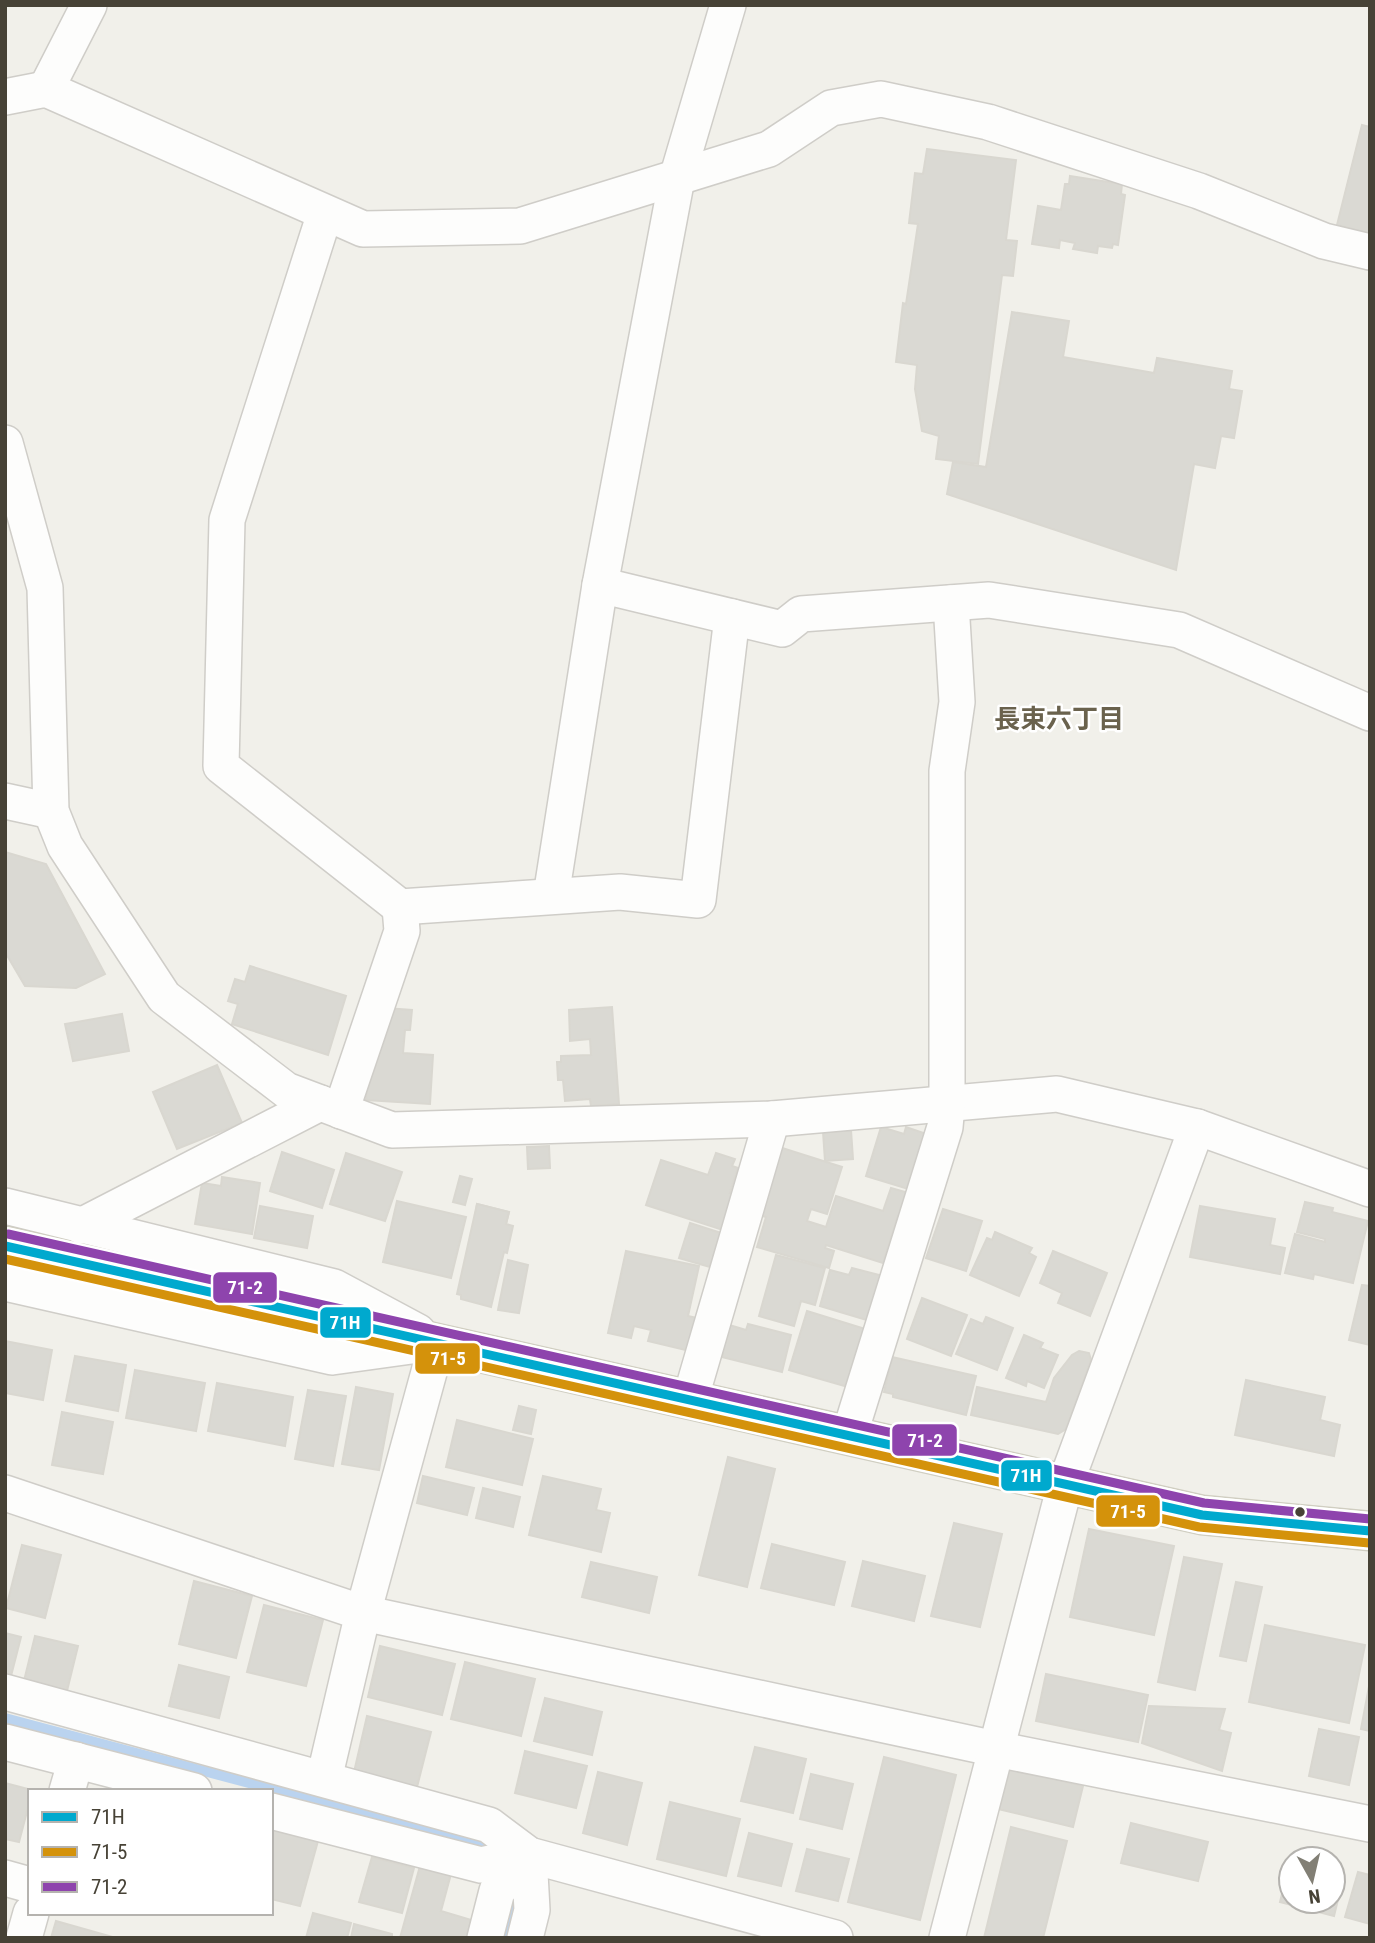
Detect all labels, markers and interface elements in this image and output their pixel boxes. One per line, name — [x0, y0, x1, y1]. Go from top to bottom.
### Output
district label: 長束六丁目 — [994, 704, 1124, 734]
line badge: 71-2 — [212, 1271, 278, 1304]
text: 71-2 — [227, 1276, 263, 1299]
line badge: 71H — [319, 1306, 372, 1339]
text: 71H — [330, 1311, 360, 1334]
line badge: 71-5 — [414, 1342, 481, 1375]
text: 71-5 — [430, 1347, 466, 1370]
line badge: 71-2 — [891, 1423, 958, 1457]
text: 71-2 — [907, 1429, 943, 1452]
line badge: 71H — [1000, 1459, 1053, 1492]
text: 71H — [1011, 1464, 1041, 1487]
line badge: 71-5 — [1095, 1494, 1161, 1528]
text: 71-5 — [1110, 1500, 1146, 1523]
unlabelled marker — [1293, 1505, 1307, 1519]
legend — [28, 1789, 273, 1915]
text: 71H — [91, 1805, 125, 1829]
text: 71-5 — [91, 1840, 127, 1864]
north arrow — [1277, 1845, 1347, 1915]
text: 71-2 — [91, 1875, 127, 1899]
text: N — [1307, 1884, 1322, 1909]

